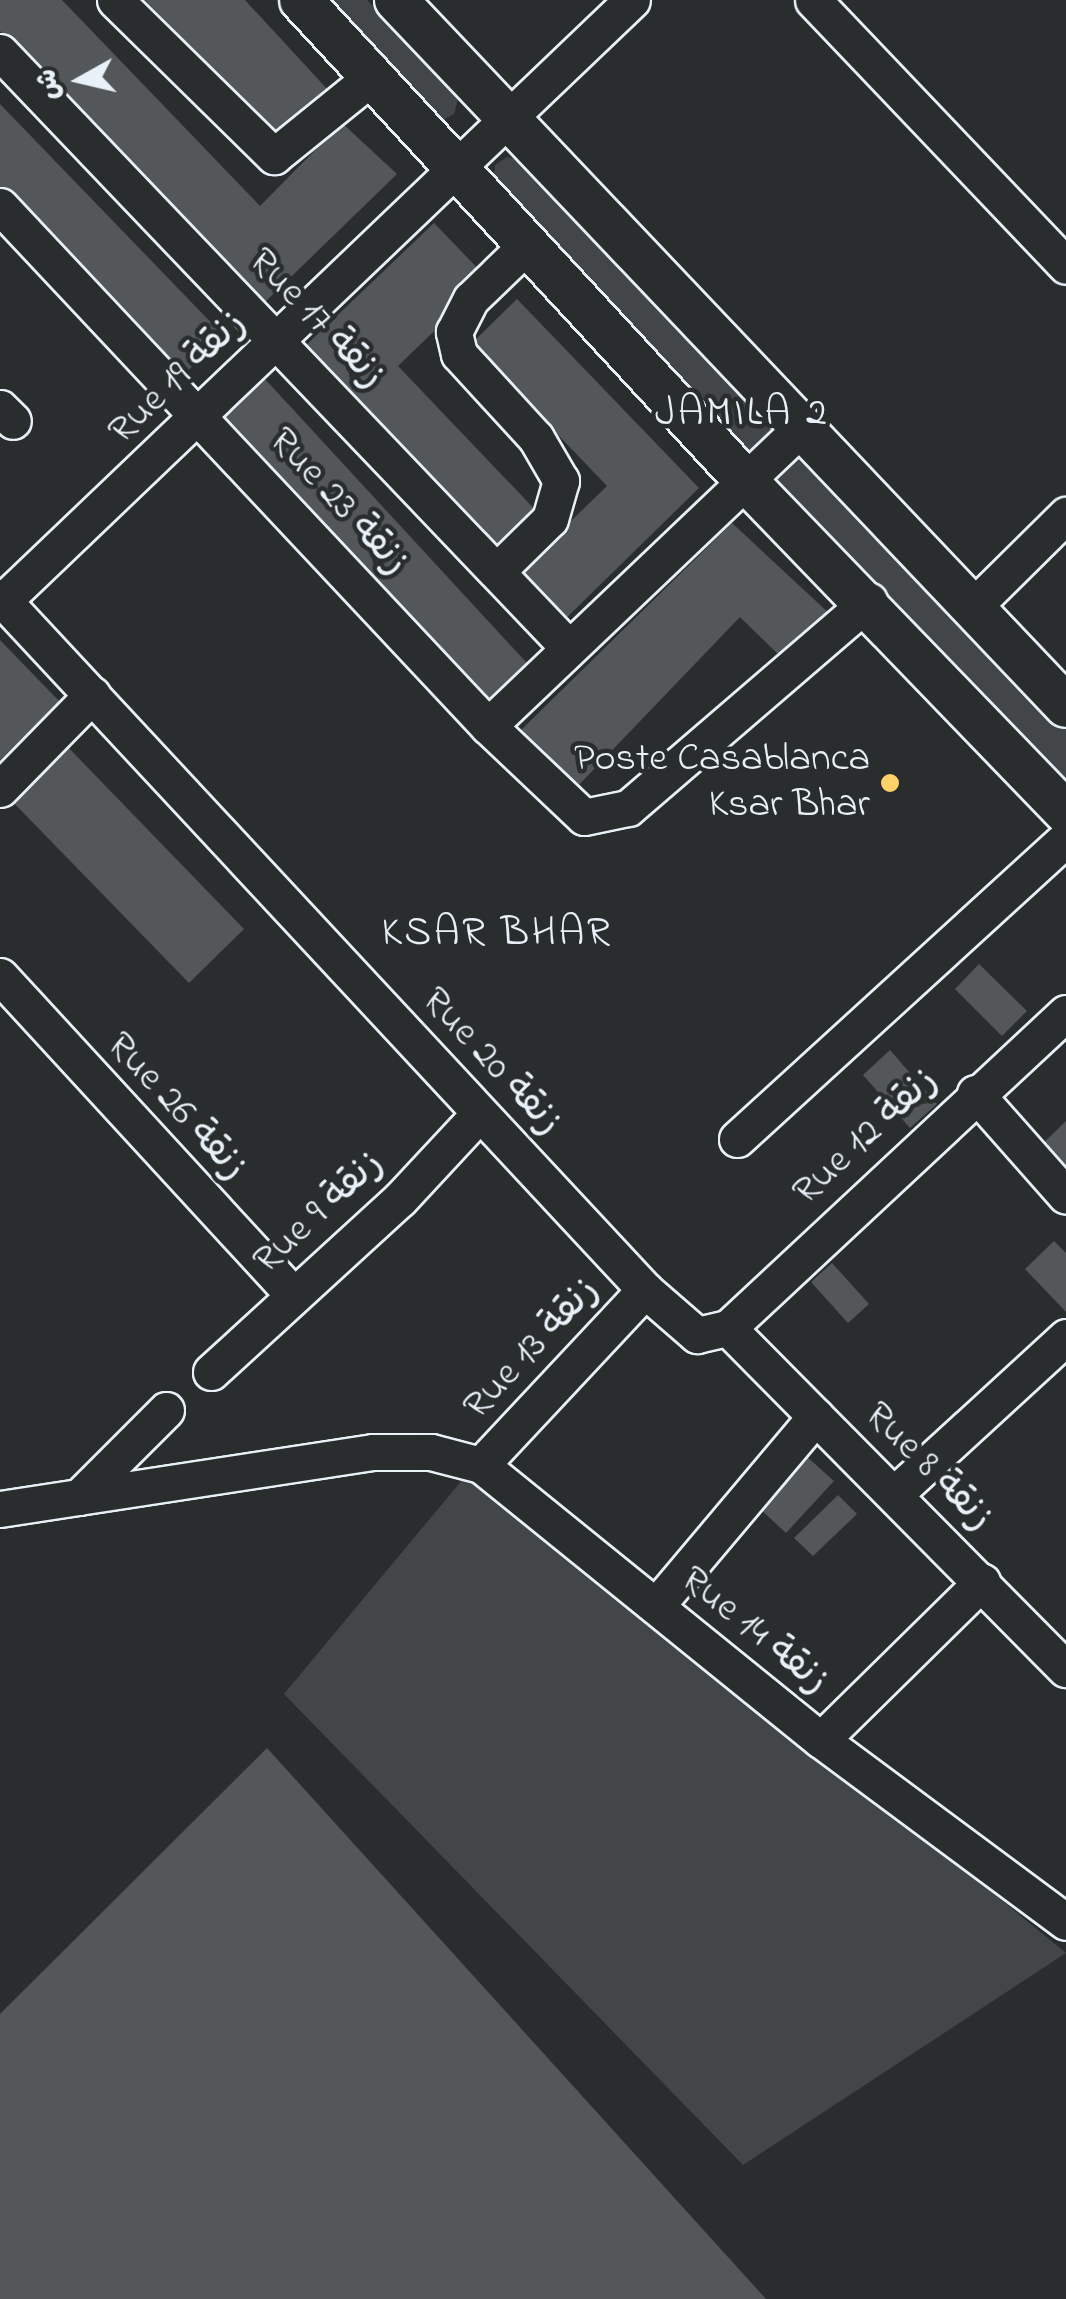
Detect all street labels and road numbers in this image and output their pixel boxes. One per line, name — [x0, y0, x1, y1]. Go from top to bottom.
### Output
street label: Rue 17 زنقة — [237, 238, 395, 400]
street label: Rue 19 زنقة — [99, 301, 257, 455]
street label: Rue 23 زنقة — [257, 418, 419, 586]
street label: Rue 20 زنقة — [410, 978, 572, 1146]
street label: Rue 26 زنقة — [95, 1023, 257, 1191]
street label: Rue 12 زنقة — [783, 1058, 949, 1216]
street label: Rue 9 زنقة — [244, 1141, 394, 1285]
street label: Rue 13 زنقة — [454, 1268, 610, 1430]
street label: Rue 8 زنقة — [853, 1392, 1003, 1542]
street label: Rue 14 زنقة — [670, 1556, 838, 1706]

